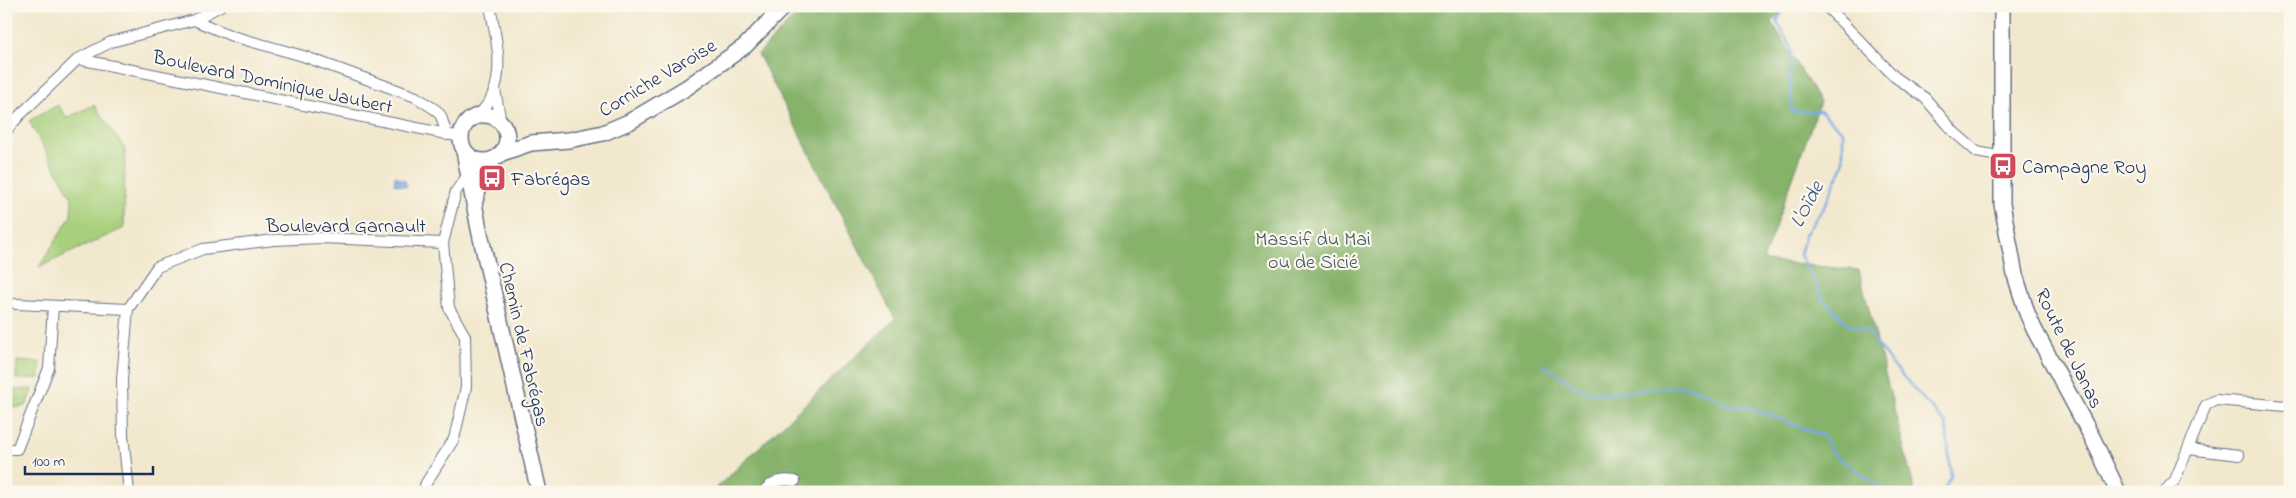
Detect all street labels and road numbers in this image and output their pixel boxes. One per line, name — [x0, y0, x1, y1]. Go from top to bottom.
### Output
street label: Corniche Varoise — [594, 32, 723, 126]
street label: Boulevard Dominique Jaubert — [149, 44, 395, 123]
street label: Boulevard Garnault — [265, 213, 426, 242]
street label: Chemin de Fabrégas — [489, 259, 556, 430]
street label: Route de Janas — [2026, 284, 2109, 414]

